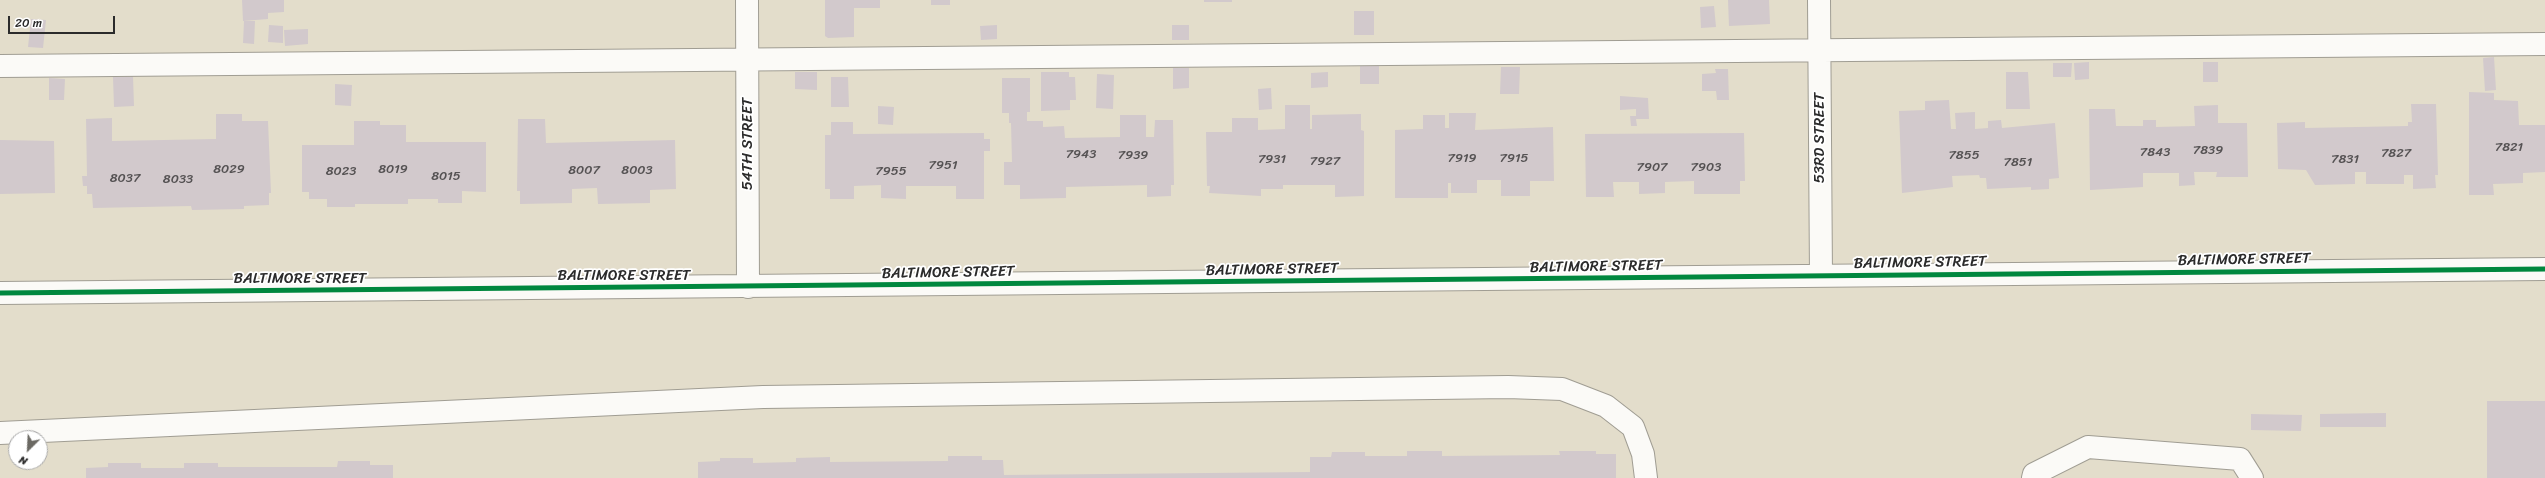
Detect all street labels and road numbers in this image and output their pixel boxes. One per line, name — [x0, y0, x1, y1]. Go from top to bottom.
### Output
street label: 53RD STREET — [1811, 93, 1829, 183]
street label: 54TH STREET — [739, 98, 757, 190]
street label: BALTIMORE STREET — [2177, 250, 2311, 270]
street label: BALTIMORE STREET — [1853, 253, 1987, 273]
street label: BALTIMORE STREET — [1529, 257, 1663, 277]
street label: BALTIMORE STREET — [1205, 260, 1339, 280]
street label: BALTIMORE STREET — [881, 263, 1015, 283]
street label: BALTIMORE STREET — [558, 267, 690, 285]
street label: BALTIMORE STREET — [234, 270, 366, 288]

